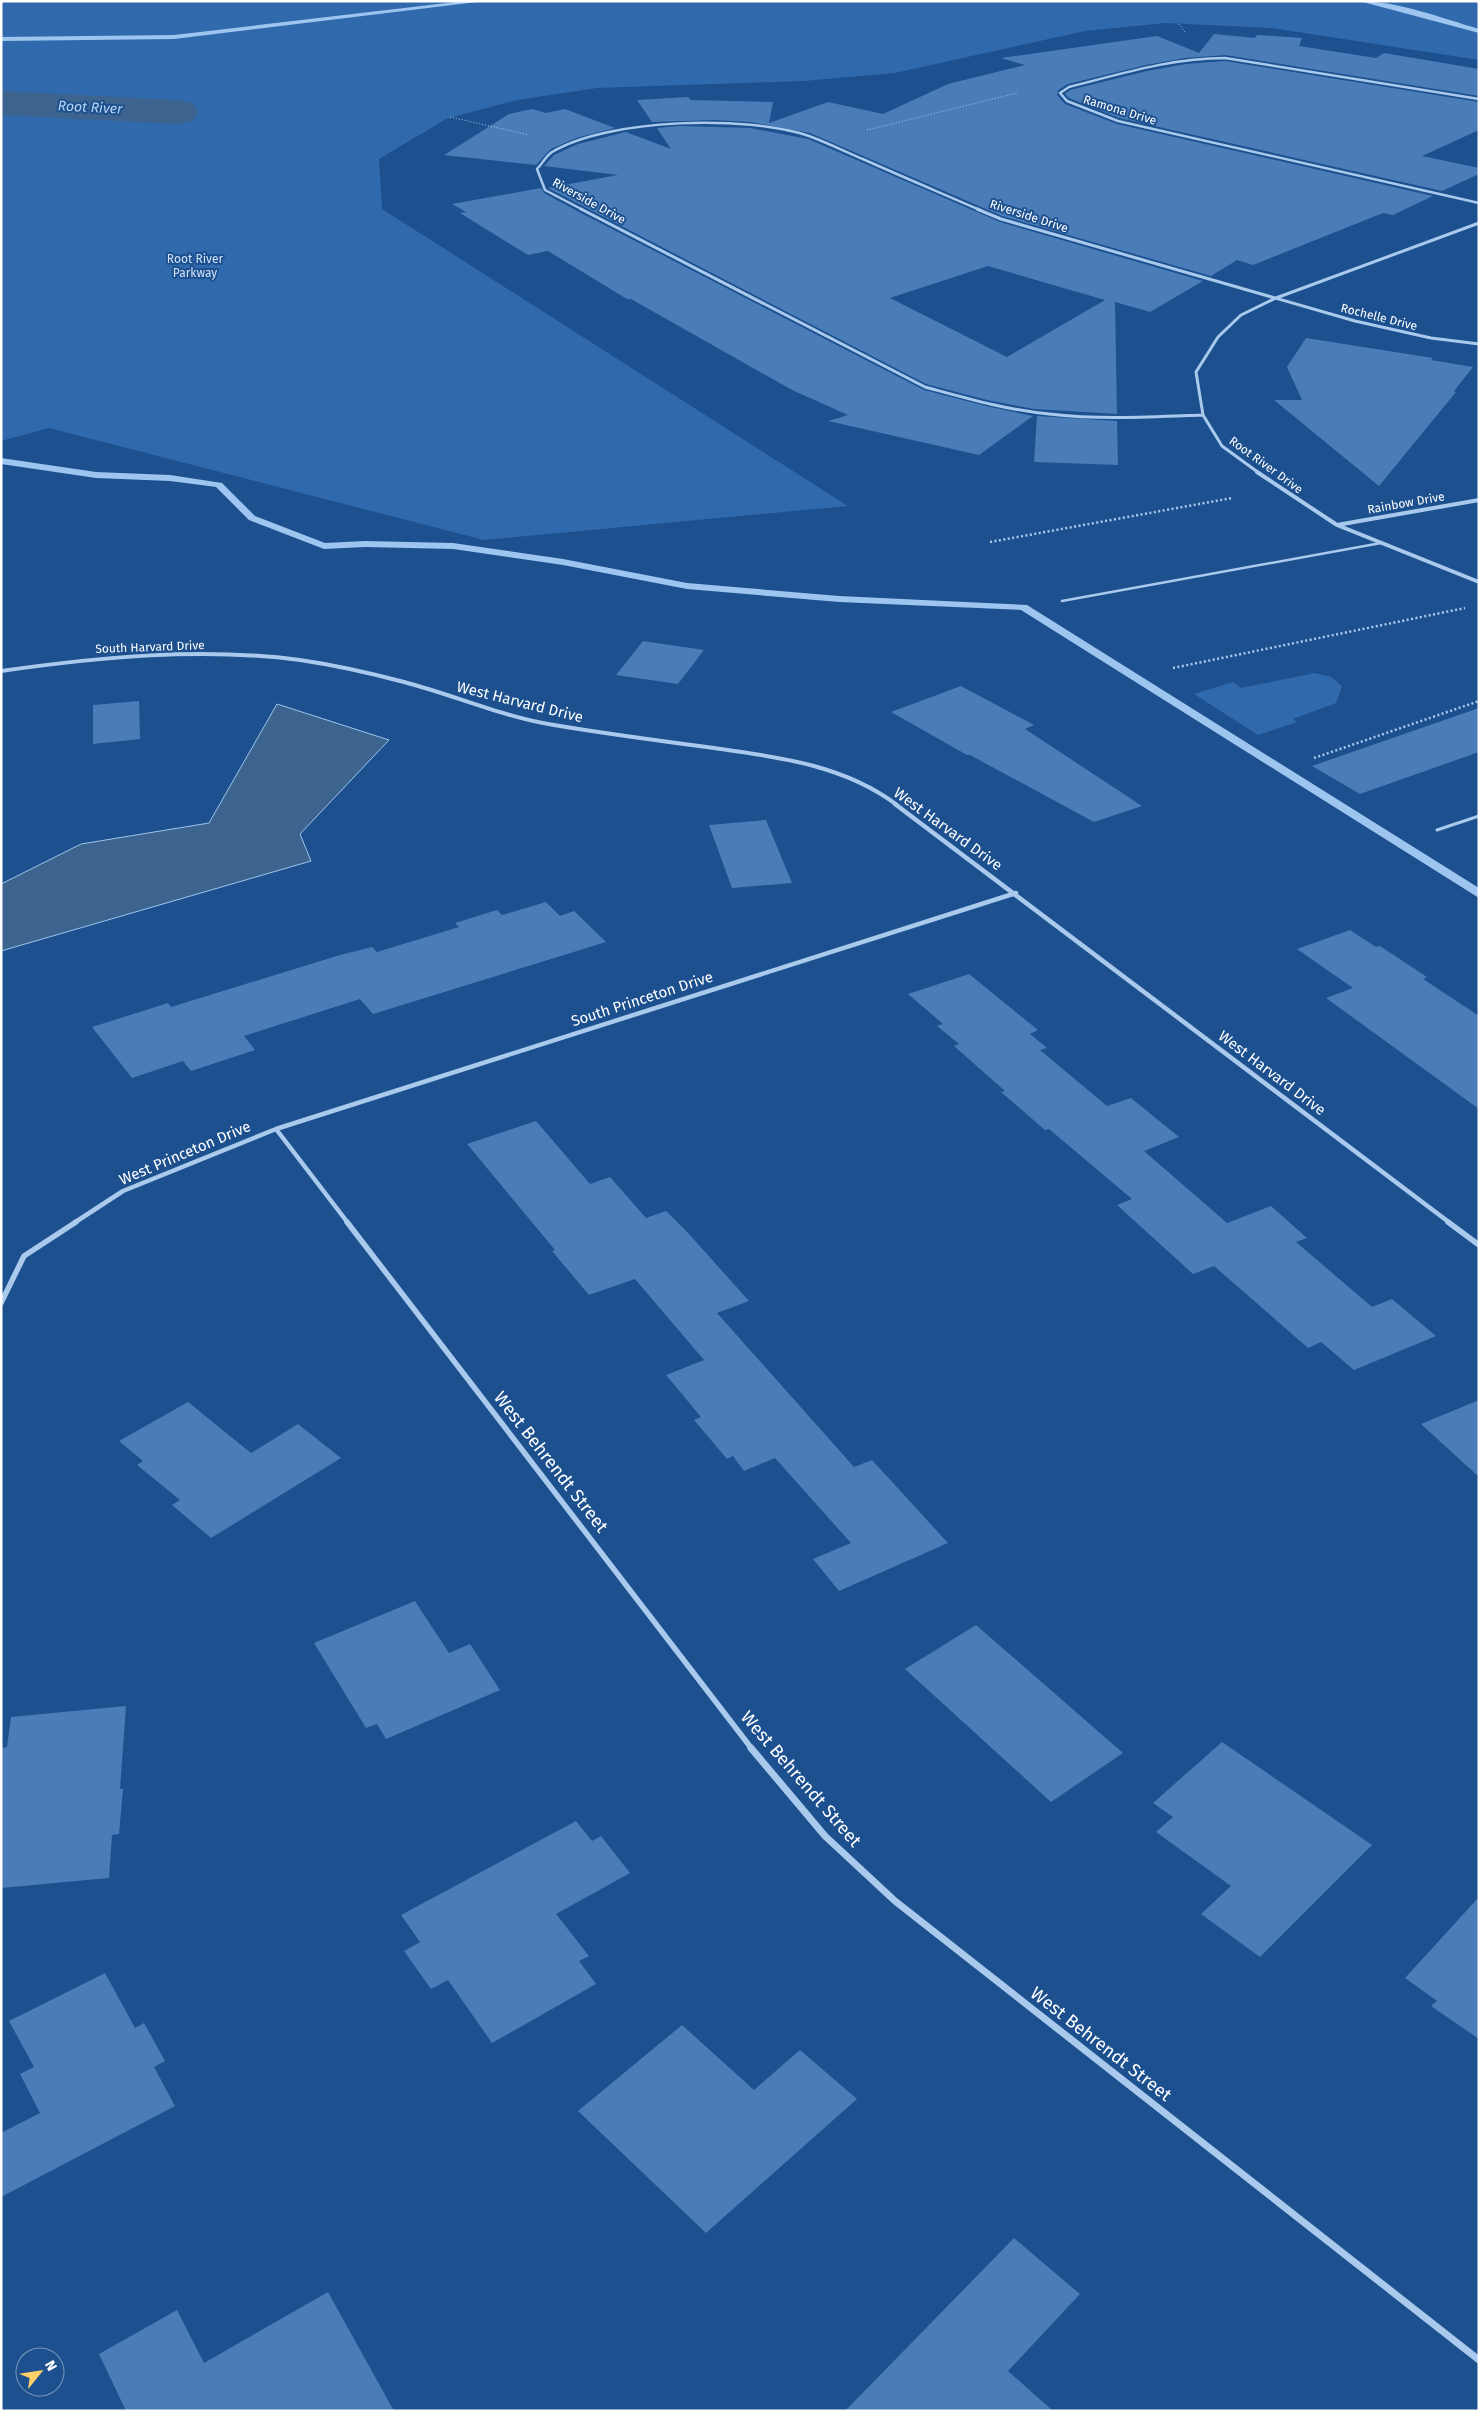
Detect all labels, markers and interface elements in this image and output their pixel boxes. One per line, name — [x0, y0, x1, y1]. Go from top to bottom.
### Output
street label: Ramona Drive — [1082, 92, 1158, 128]
water label: Root River — [57, 97, 123, 118]
street label: Riverside Drive — [550, 175, 628, 227]
street label: Riverside Drive — [988, 197, 1070, 235]
park label: Root River Parkway — [167, 252, 224, 280]
street label: Rochelle Drive — [1339, 301, 1419, 333]
street label: Root River Drive — [1226, 434, 1306, 496]
street label: Rainbow Drive — [1366, 489, 1446, 517]
street label: South Harvard Drive — [95, 638, 205, 656]
street label: West Harvard Drive — [455, 678, 585, 726]
street label: West Harvard Drive — [890, 784, 1006, 874]
street label: South Princeton Drive — [569, 968, 715, 1030]
street label: West Harvard Drive — [1215, 1027, 1329, 1119]
street label: West Princeton Drive — [117, 1117, 253, 1189]
street label: West Behrendt Street — [489, 1387, 613, 1537]
street label: West Behrendt Street — [736, 1706, 866, 1852]
street label: West Behrendt Street — [1026, 1982, 1176, 2106]
north arrow — [15, 2347, 65, 2397]
text: N — [41, 2357, 61, 2374]

